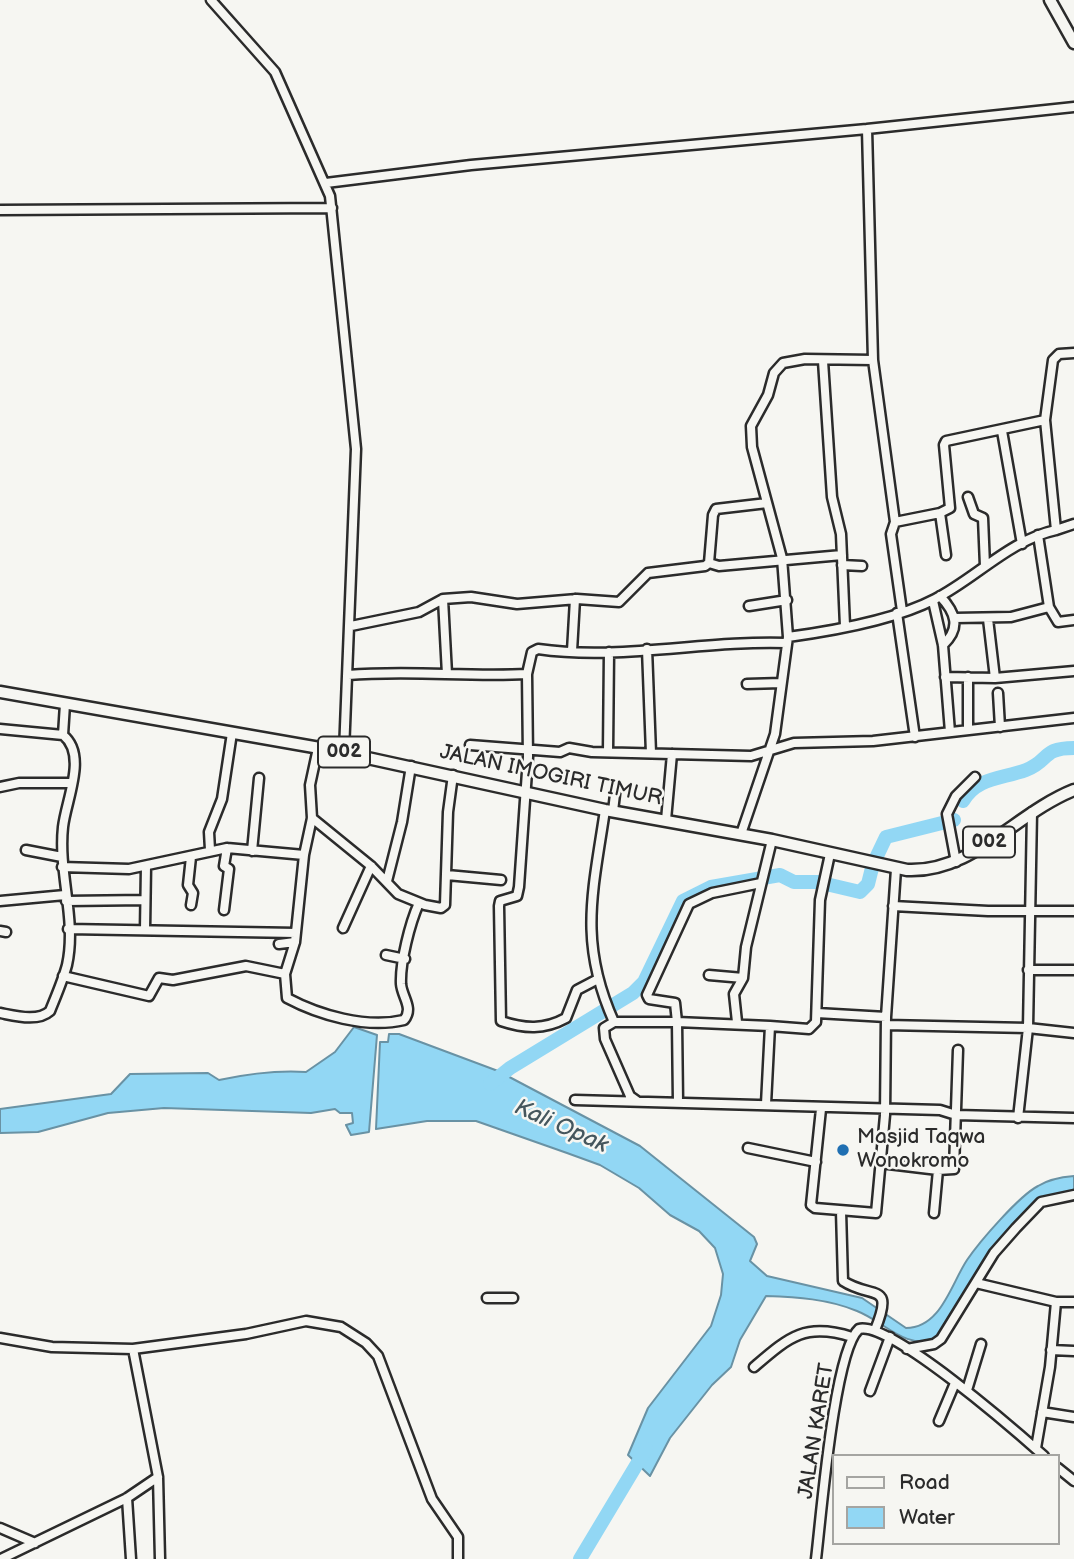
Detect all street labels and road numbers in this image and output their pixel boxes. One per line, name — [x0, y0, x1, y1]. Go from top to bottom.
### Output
road number: 002 — [318, 736, 370, 768]
street label: JALAN IMOGIRI TIMUR — [438, 740, 664, 812]
road number: 002 — [963, 827, 1015, 858]
street label: JALAN KARET — [794, 1361, 840, 1501]

